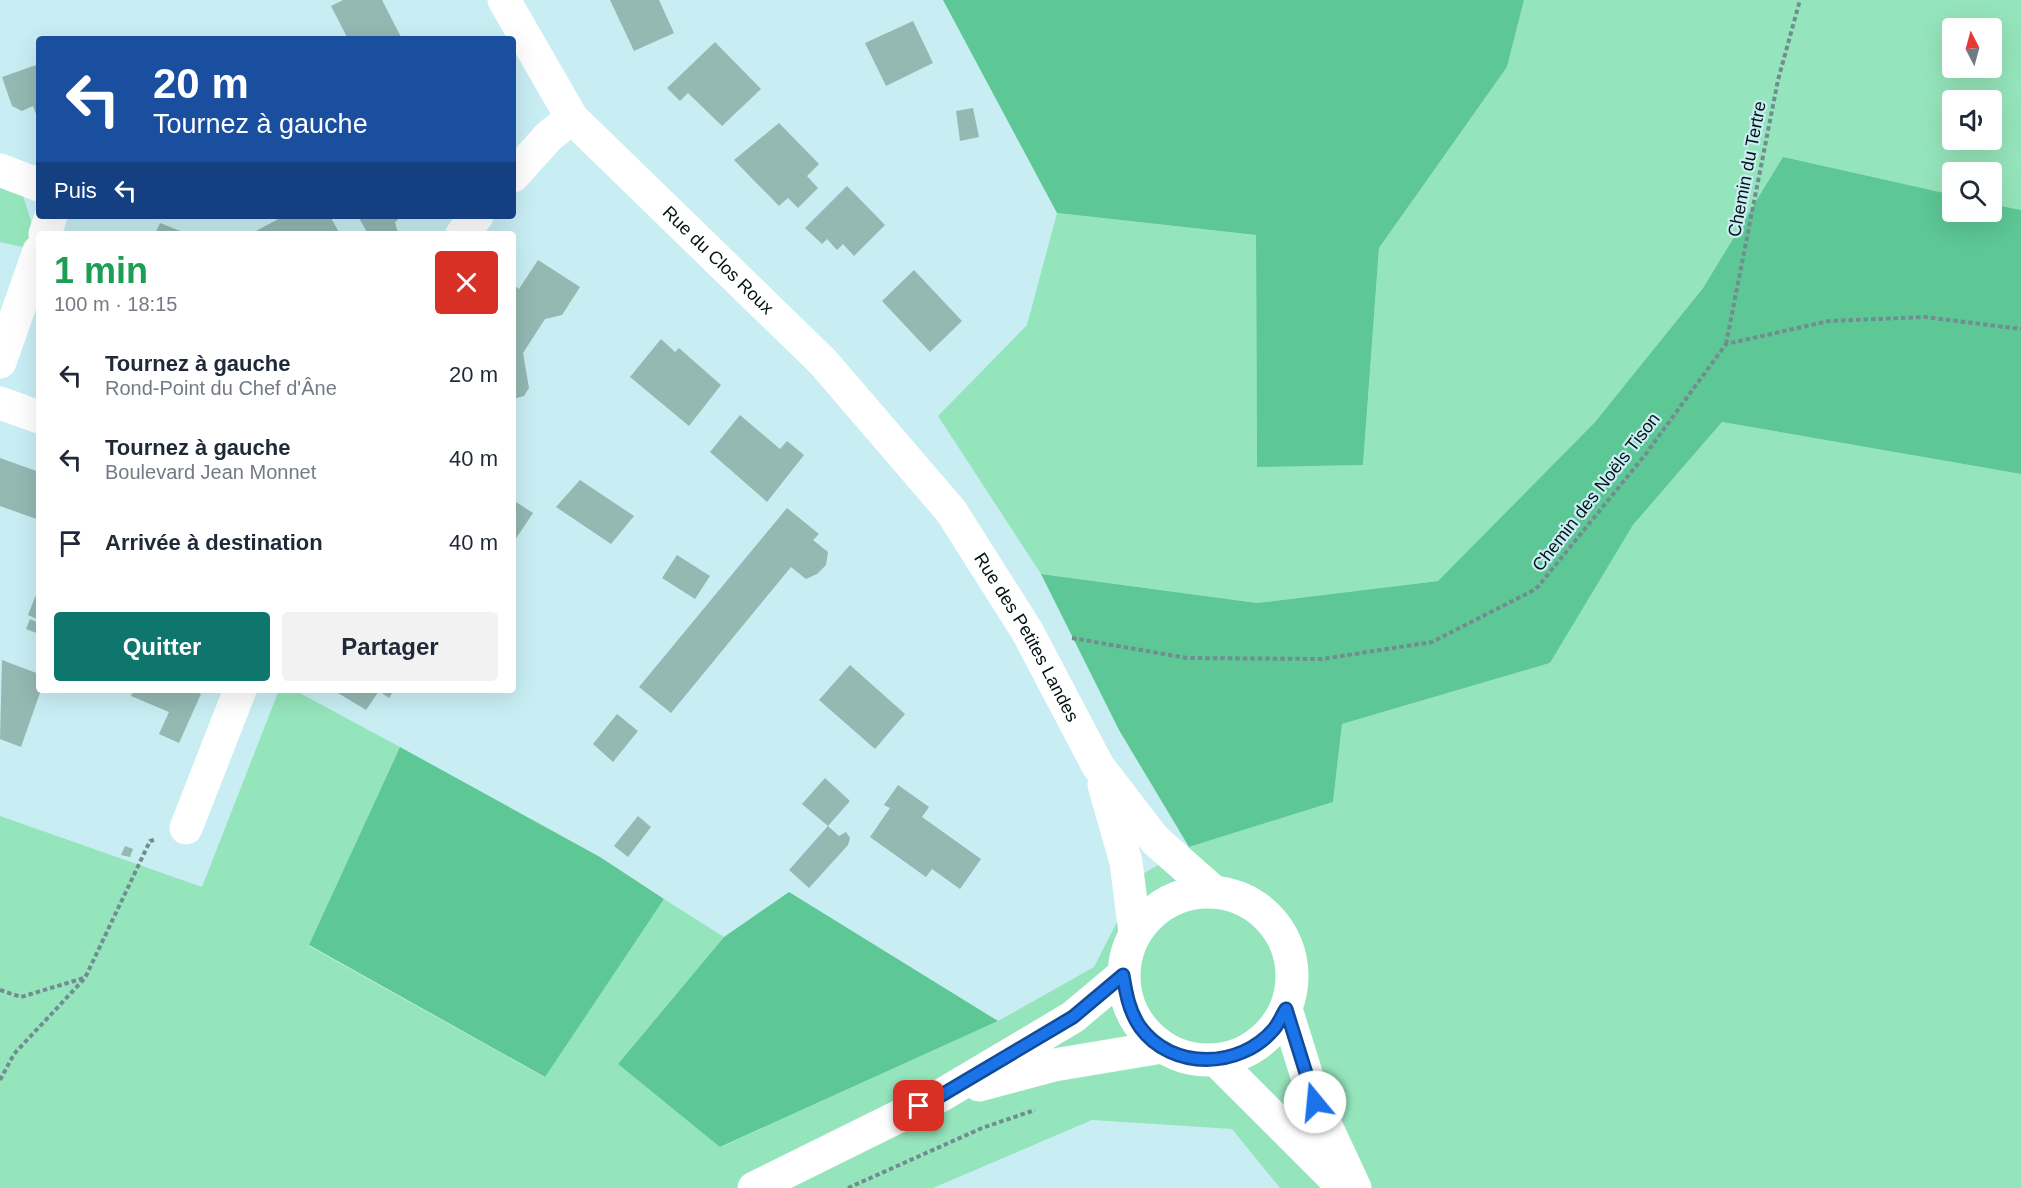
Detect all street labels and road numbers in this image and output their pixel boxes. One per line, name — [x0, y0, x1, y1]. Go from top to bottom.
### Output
street label: Chemin du Tertre — [1724, 99, 1770, 239]
street label: Rue du Clos Roux — [659, 202, 778, 318]
street label: Chemin des Noëls Tison — [1528, 409, 1664, 575]
street label: Rue des Petites Landes — [970, 549, 1083, 725]

